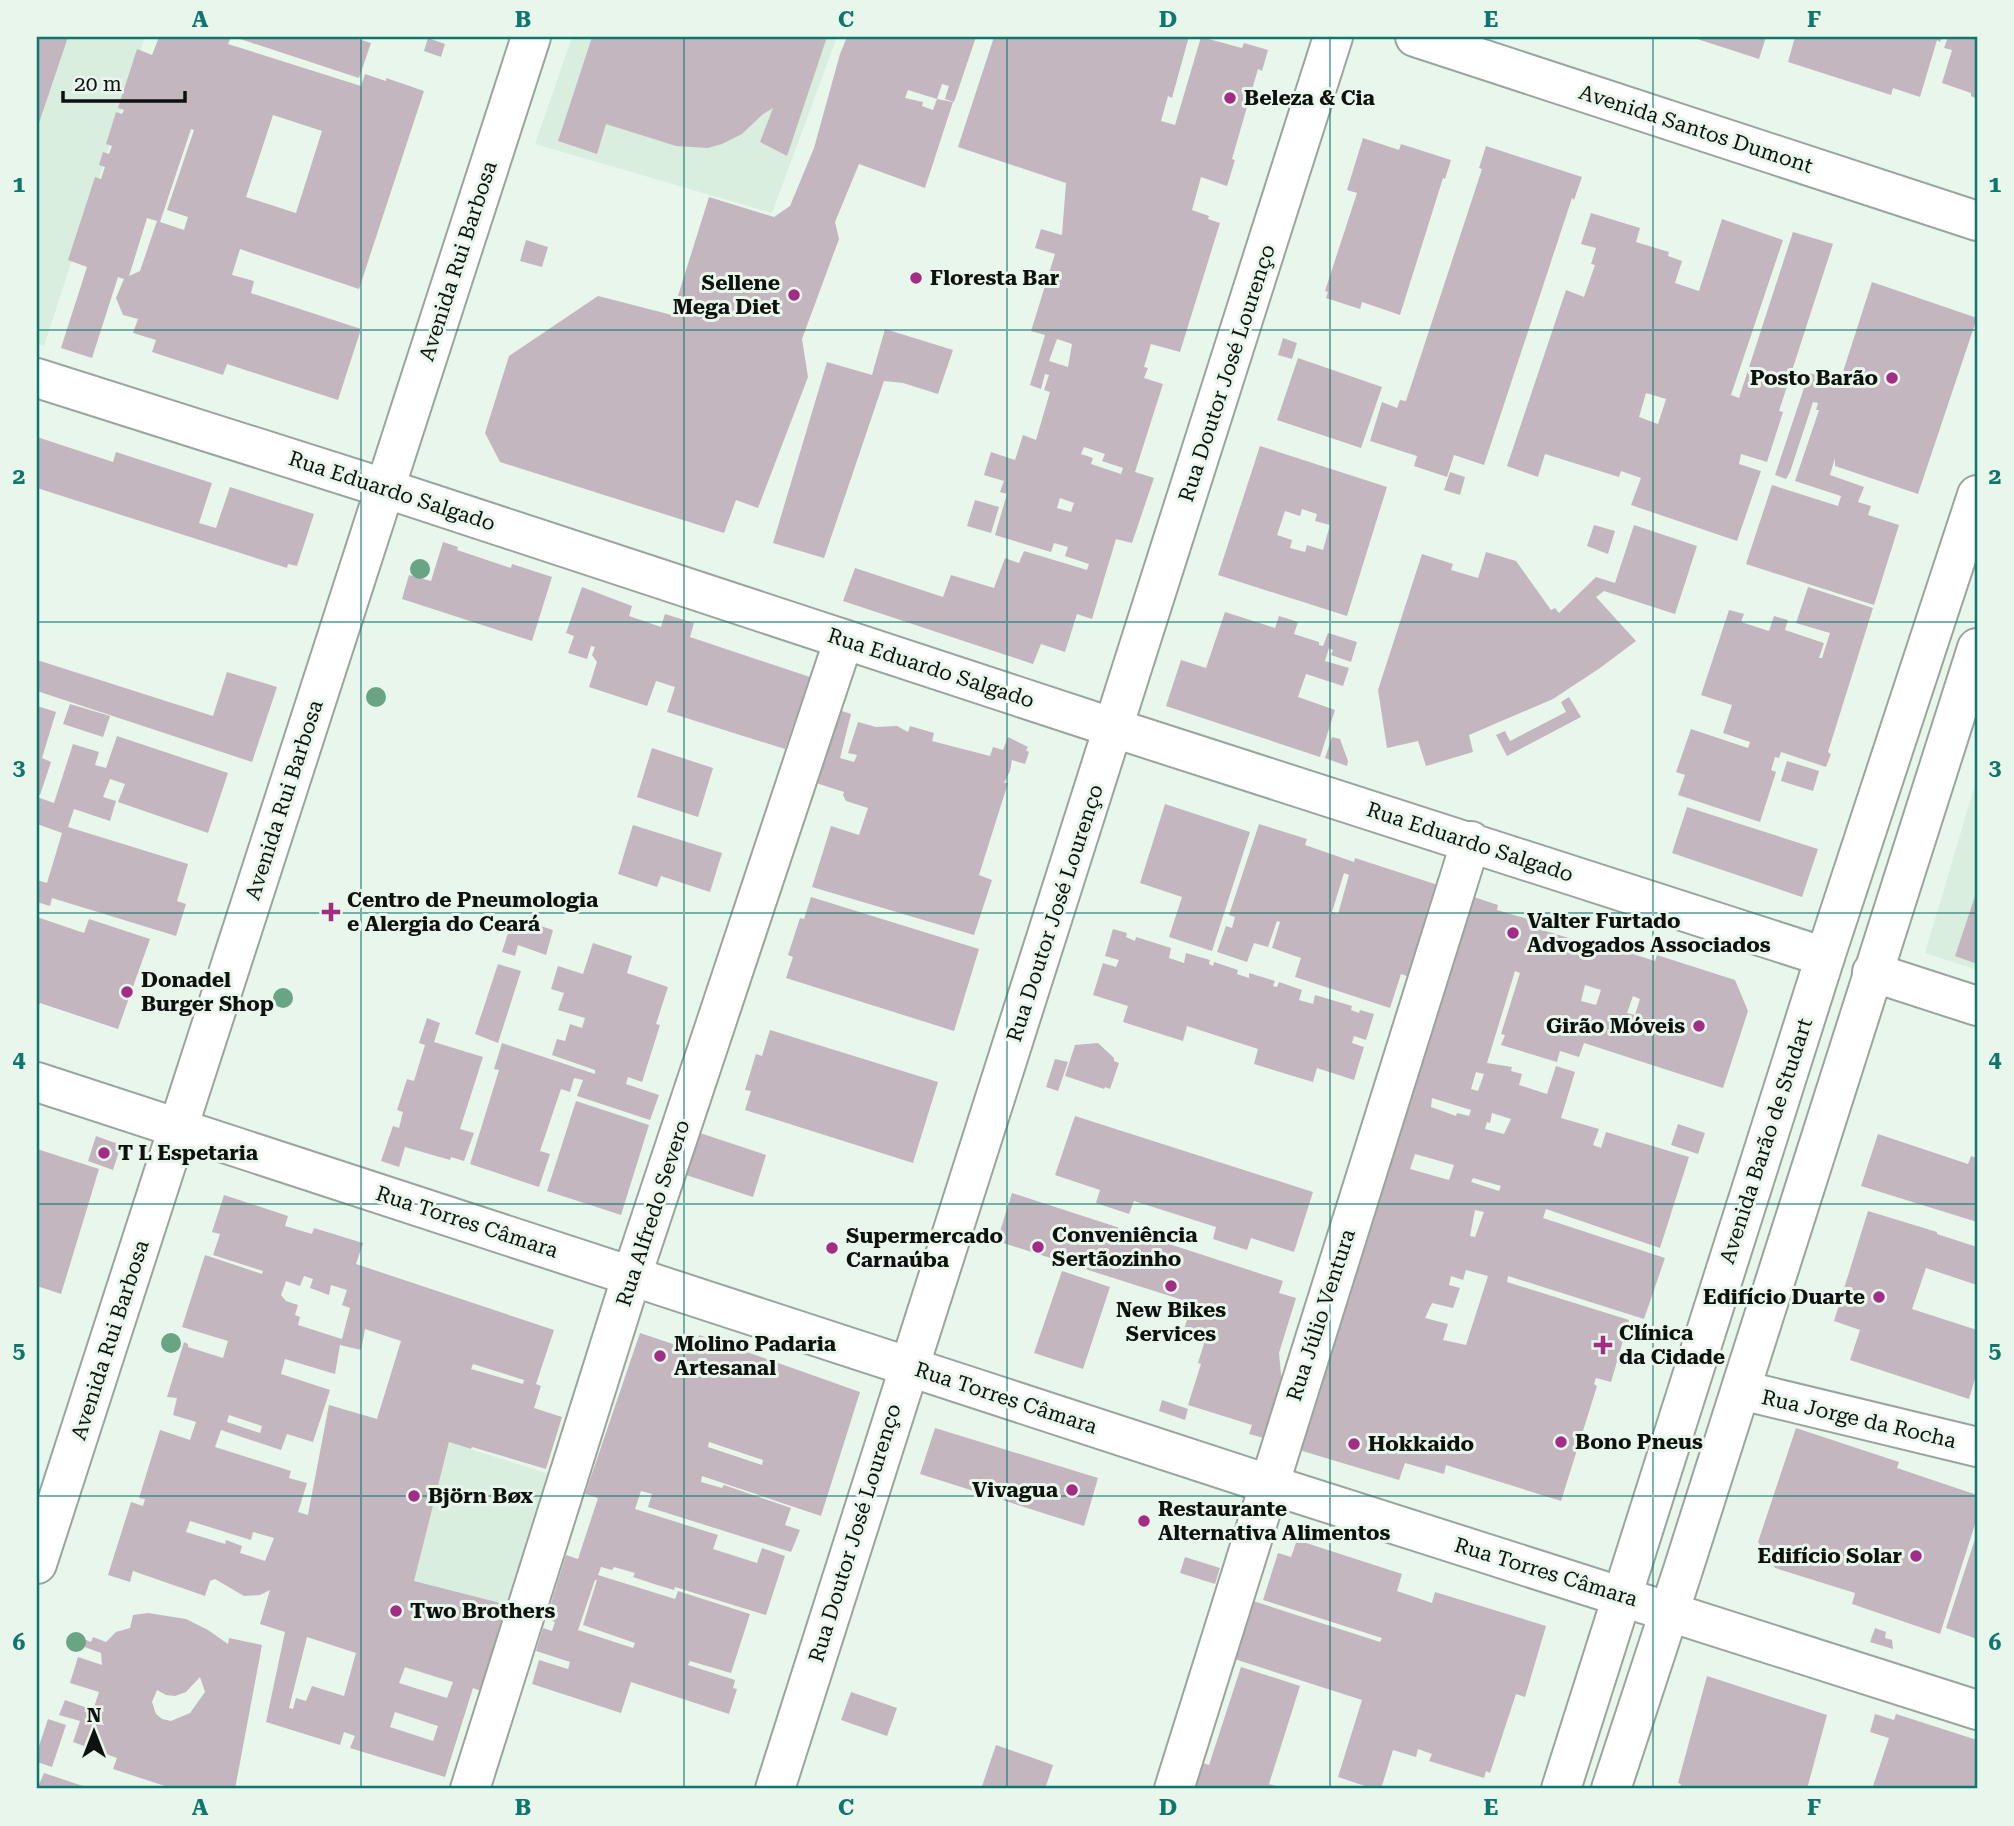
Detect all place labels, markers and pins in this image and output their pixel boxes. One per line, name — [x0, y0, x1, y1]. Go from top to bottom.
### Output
place label: Beleza & Cia — [1244, 86, 1375, 110]
marker: Beleza & Cia — [1222, 90, 1238, 106]
place label: Floresta Bar — [930, 266, 1060, 290]
marker: Floresta Bar — [908, 270, 924, 286]
place label: Sellene Mega Diet — [673, 271, 780, 319]
marker: Sellene Mega Diet — [786, 287, 802, 303]
place label: Posto Barão — [1750, 366, 1878, 390]
marker: Posto Barão — [1884, 370, 1900, 386]
place label: Centro de Pneumologia e Alergia do Ceará — [347, 888, 599, 936]
marker: Centro de Pneumologia e Alergia do Ceará — [321, 902, 341, 922]
place label: Valter Furtado Advogados Associados — [1527, 909, 1771, 957]
marker: Valter Furtado Advogados Associados — [1505, 925, 1521, 941]
place label: Donadel Burger Shop — [141, 968, 274, 1016]
marker: Donadel Burger Shop — [119, 984, 135, 1000]
place label: Girão Móveis — [1546, 1014, 1685, 1038]
marker: Girão Móveis — [1691, 1018, 1707, 1034]
place label: T L Espetaria — [118, 1141, 259, 1165]
marker: T L Espetaria — [96, 1145, 112, 1161]
place label: Conveniência Sertãozinho — [1052, 1223, 1198, 1271]
place label: Supermercado Carnaúba — [846, 1224, 1003, 1272]
marker: Conveniência Sertãozinho — [1030, 1239, 1046, 1255]
marker: Supermercado Carnaúba — [824, 1240, 840, 1256]
marker: New Bikes Services — [1163, 1278, 1179, 1294]
place label: Edifício Duarte — [1703, 1285, 1865, 1309]
marker: Edifício Duarte — [1871, 1289, 1887, 1305]
place label: New Bikes Services — [1116, 1298, 1226, 1346]
place label: Clínica da Cidade — [1619, 1321, 1725, 1369]
place label: Molino Padaria Artesanal — [674, 1332, 837, 1380]
marker: Clínica da Cidade — [1593, 1335, 1613, 1355]
marker: Molino Padaria Artesanal — [652, 1348, 668, 1364]
place label: Bono Pneus — [1575, 1430, 1703, 1454]
place label: Hokkaido — [1368, 1432, 1474, 1456]
marker: Bono Pneus — [1553, 1434, 1569, 1450]
marker: Hokkaido — [1346, 1436, 1362, 1452]
place label: Vivagua — [972, 1478, 1059, 1502]
marker: Vivagua — [1064, 1482, 1080, 1498]
place label: Björn Bøx — [428, 1484, 534, 1508]
marker: Björn Bøx — [406, 1488, 422, 1504]
place label: Restaurante Alternativa Alimentos — [1158, 1497, 1390, 1545]
marker: Restaurante Alternativa Alimentos — [1136, 1513, 1152, 1529]
place label: Edifício Solar — [1757, 1544, 1902, 1568]
marker: Edifício Solar — [1908, 1548, 1924, 1564]
place label: Two Brothers — [410, 1599, 555, 1623]
marker: Two Brothers — [388, 1603, 404, 1619]

